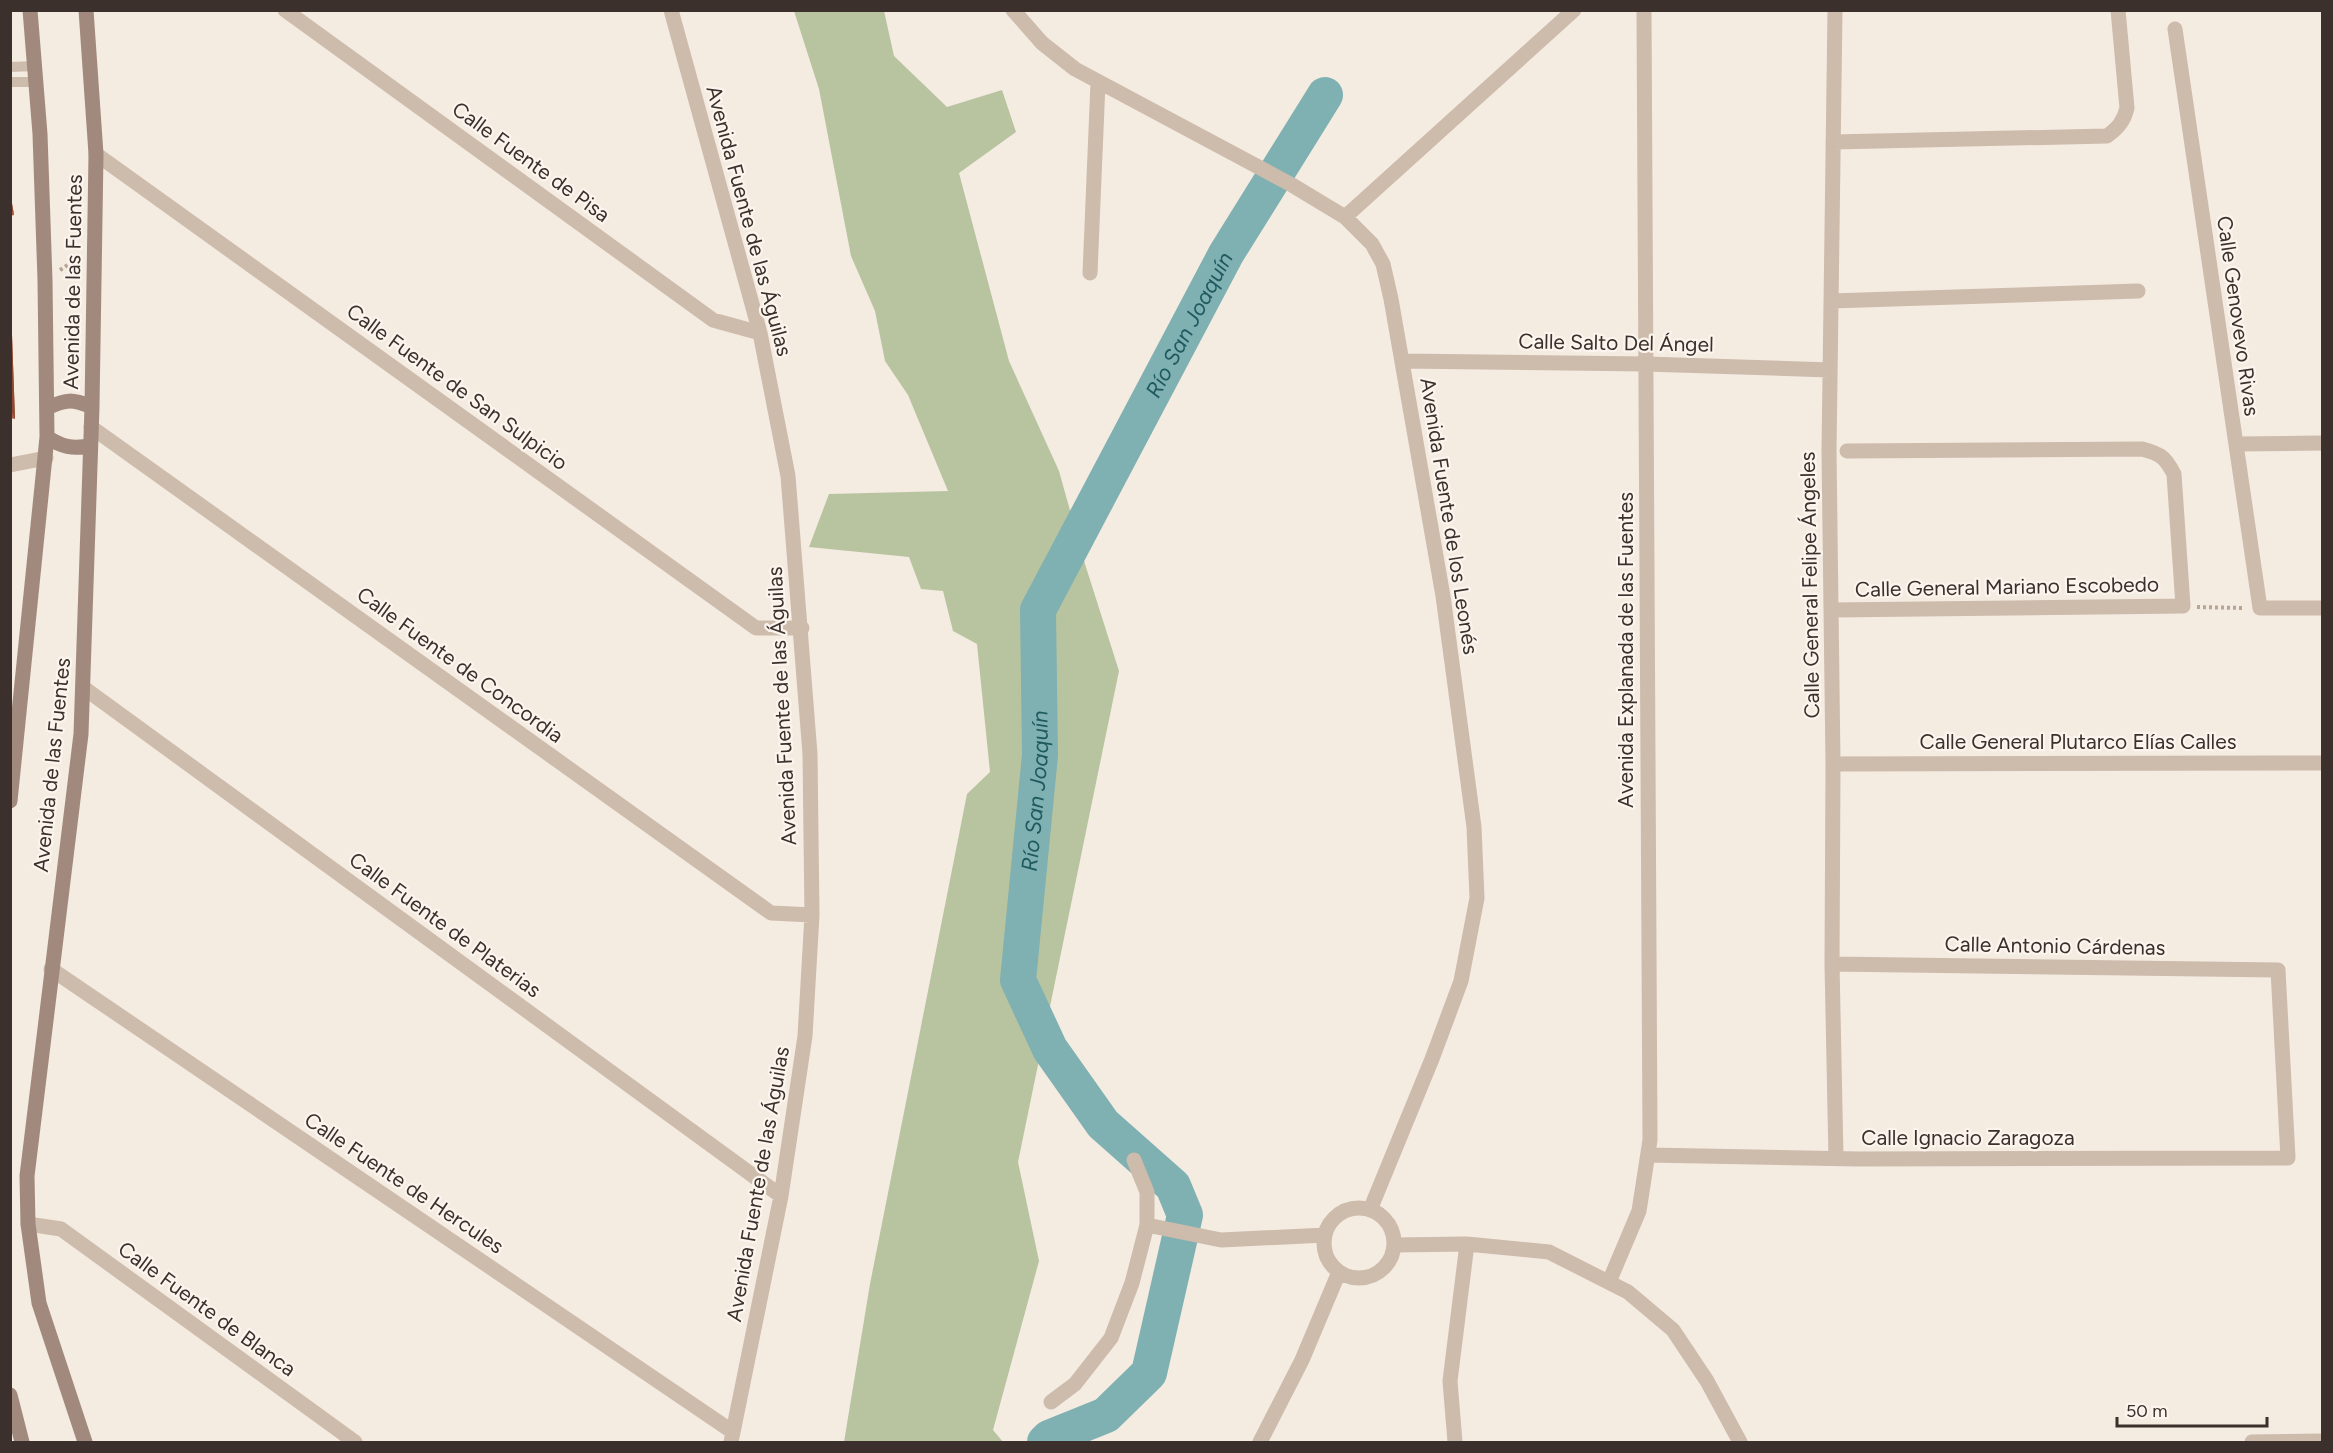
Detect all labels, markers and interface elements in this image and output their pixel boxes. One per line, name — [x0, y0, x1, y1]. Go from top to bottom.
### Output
street label: Avenida Fuente de las Águilas — [701, 83, 798, 359]
street label: Calle Fuente de Pisa — [448, 96, 615, 227]
street label: Avenida de las Fuentes — [58, 174, 87, 390]
street label: Calle Genovevo Rivas — [2212, 214, 2265, 418]
water label: Río San Joaquín — [1140, 247, 1239, 402]
street label: Calle Fuente de San Sulpicio — [342, 298, 573, 475]
street label: Calle Salto Del Ángel — [1518, 328, 1714, 357]
street label: Avenida Fuente de los Leonés — [1415, 376, 1484, 656]
street label: Calle General Felipe Ángeles — [1795, 451, 1824, 719]
street label: Avenida Explanada de las Fuentes — [1613, 492, 1638, 808]
street label: Avenida Fuente de las Águilas — [762, 566, 801, 846]
street label: Calle General Mariano Escobedo — [1855, 571, 2159, 602]
street label: Calle Fuente de Concordia — [352, 581, 568, 748]
street label: Avenida de las Fuentes — [28, 657, 75, 873]
water label: Río San Joaquín — [1016, 710, 1054, 873]
street label: Calle General Plutarco Elías Calles — [1920, 729, 2236, 754]
street label: Calle Fuente de Platerias — [345, 847, 546, 1002]
street label: Calle Antonio Cárdenas — [1944, 931, 2166, 960]
street label: Avenida Fuente de las Águilas — [721, 1044, 794, 1323]
street label: Calle Fuente de Hercules — [300, 1107, 509, 1259]
street label: Calle Ignacio Zaragoza — [1861, 1125, 2075, 1150]
street label: Calle Fuente de Blanca — [114, 1236, 301, 1381]
scale bar — [2117, 1390, 2267, 1428]
text: 50 m — [2126, 1400, 2168, 1422]

